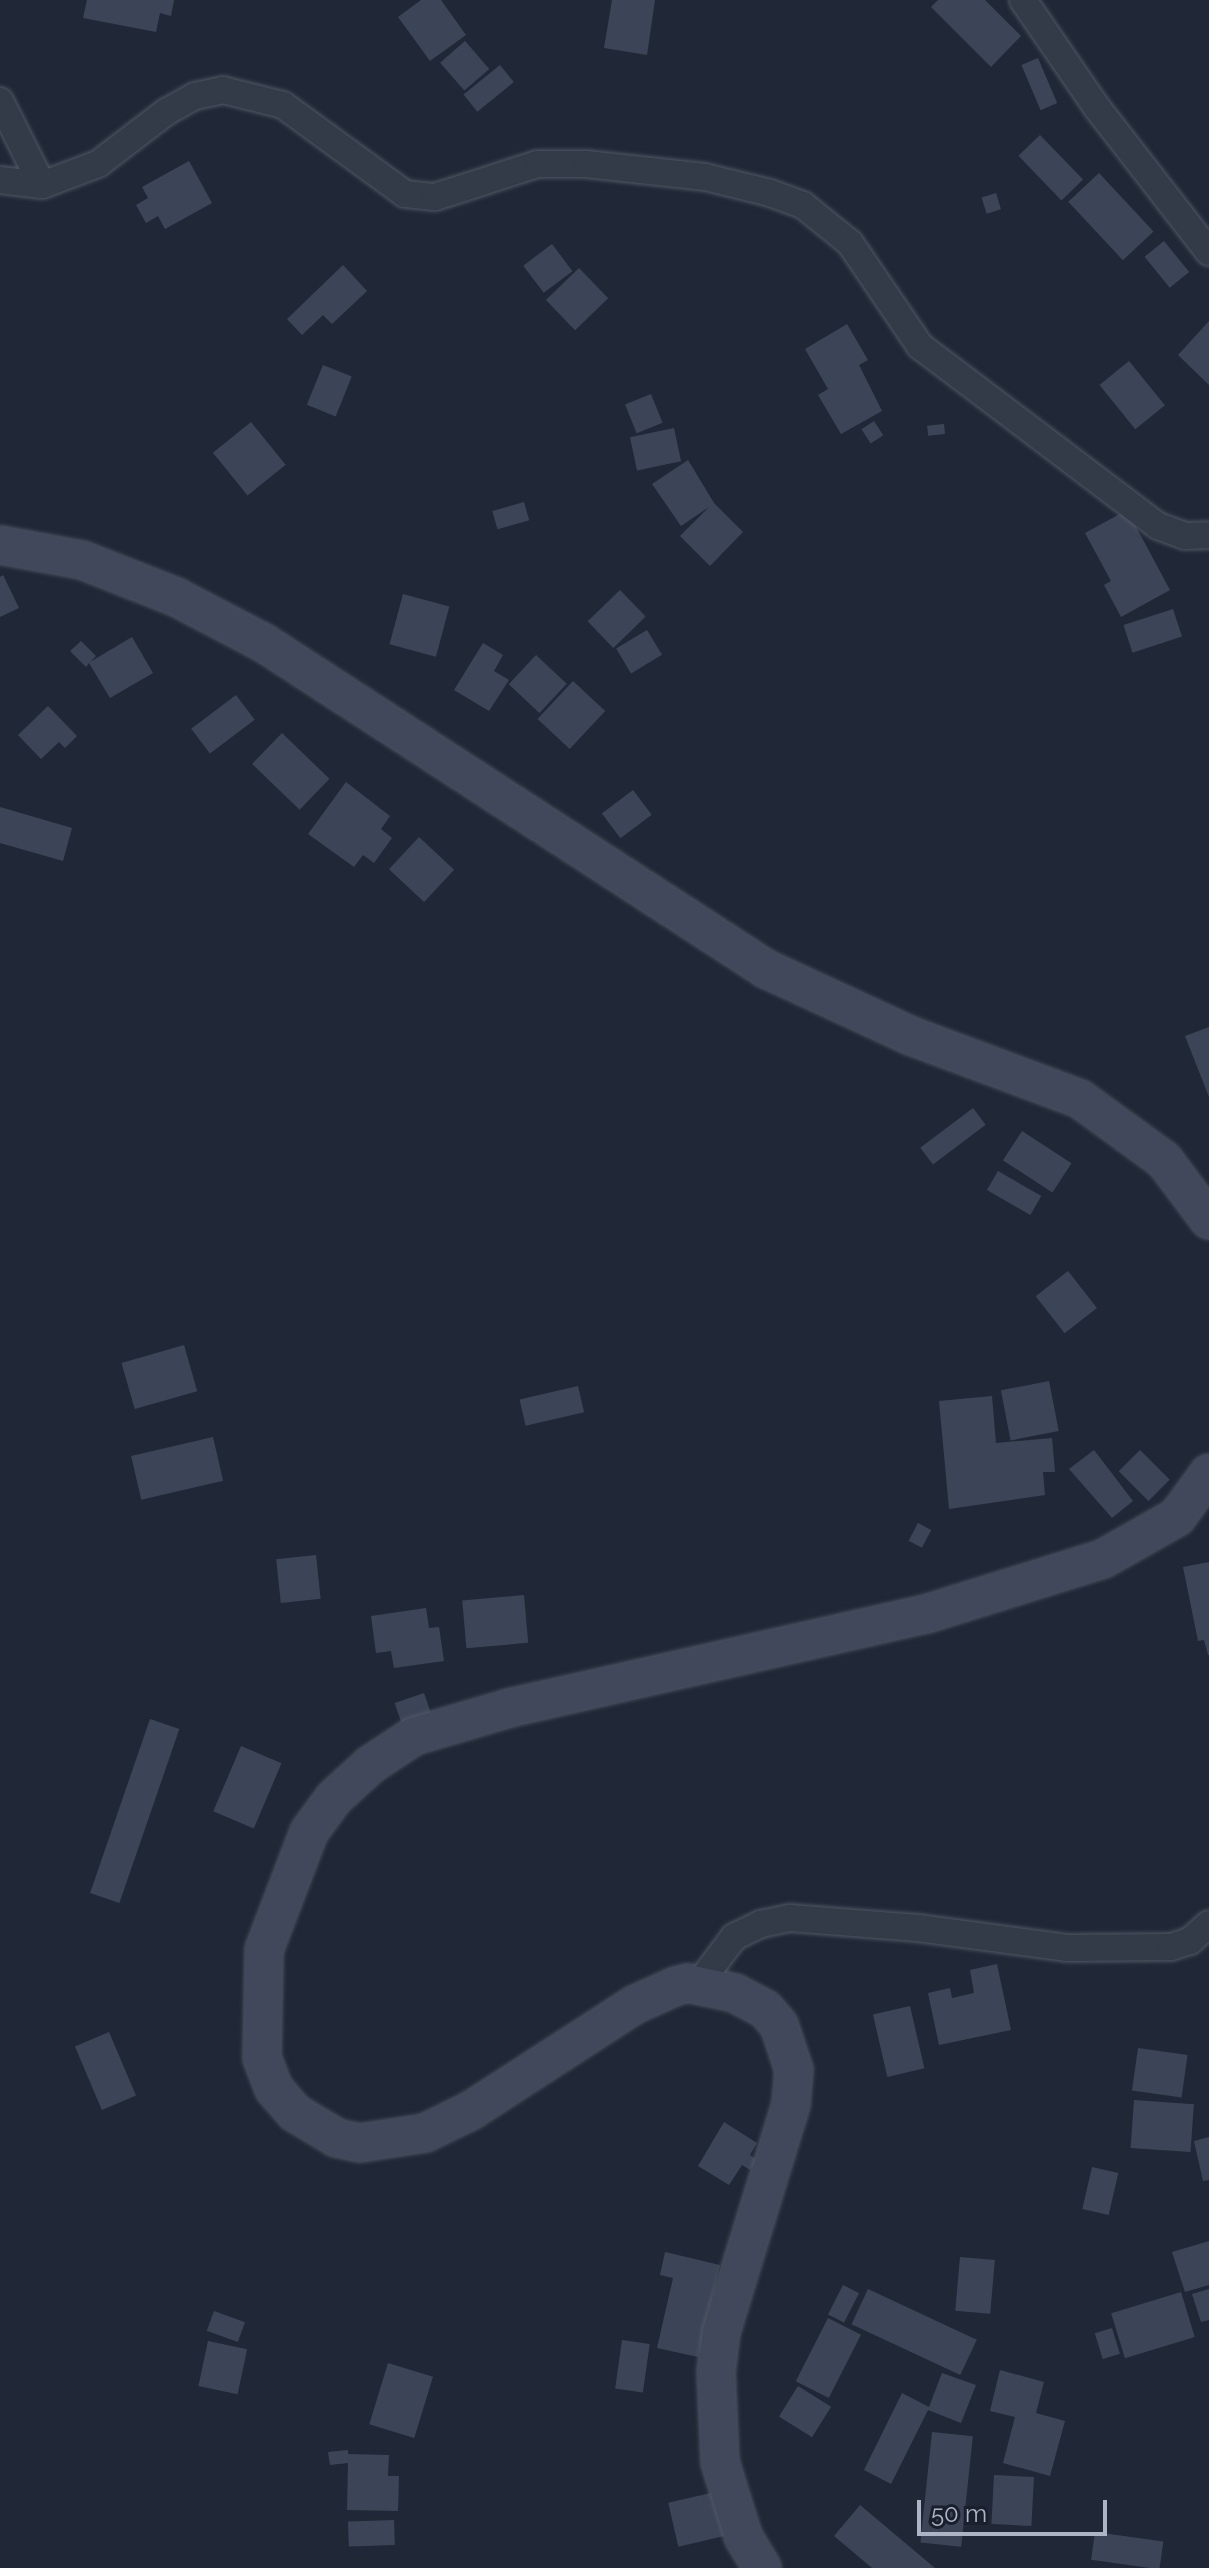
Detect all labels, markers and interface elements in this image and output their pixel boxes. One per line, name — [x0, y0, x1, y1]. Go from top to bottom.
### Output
scale bar — [921, 2484, 1111, 2534]
text: 50 m — [931, 2499, 987, 2528]

